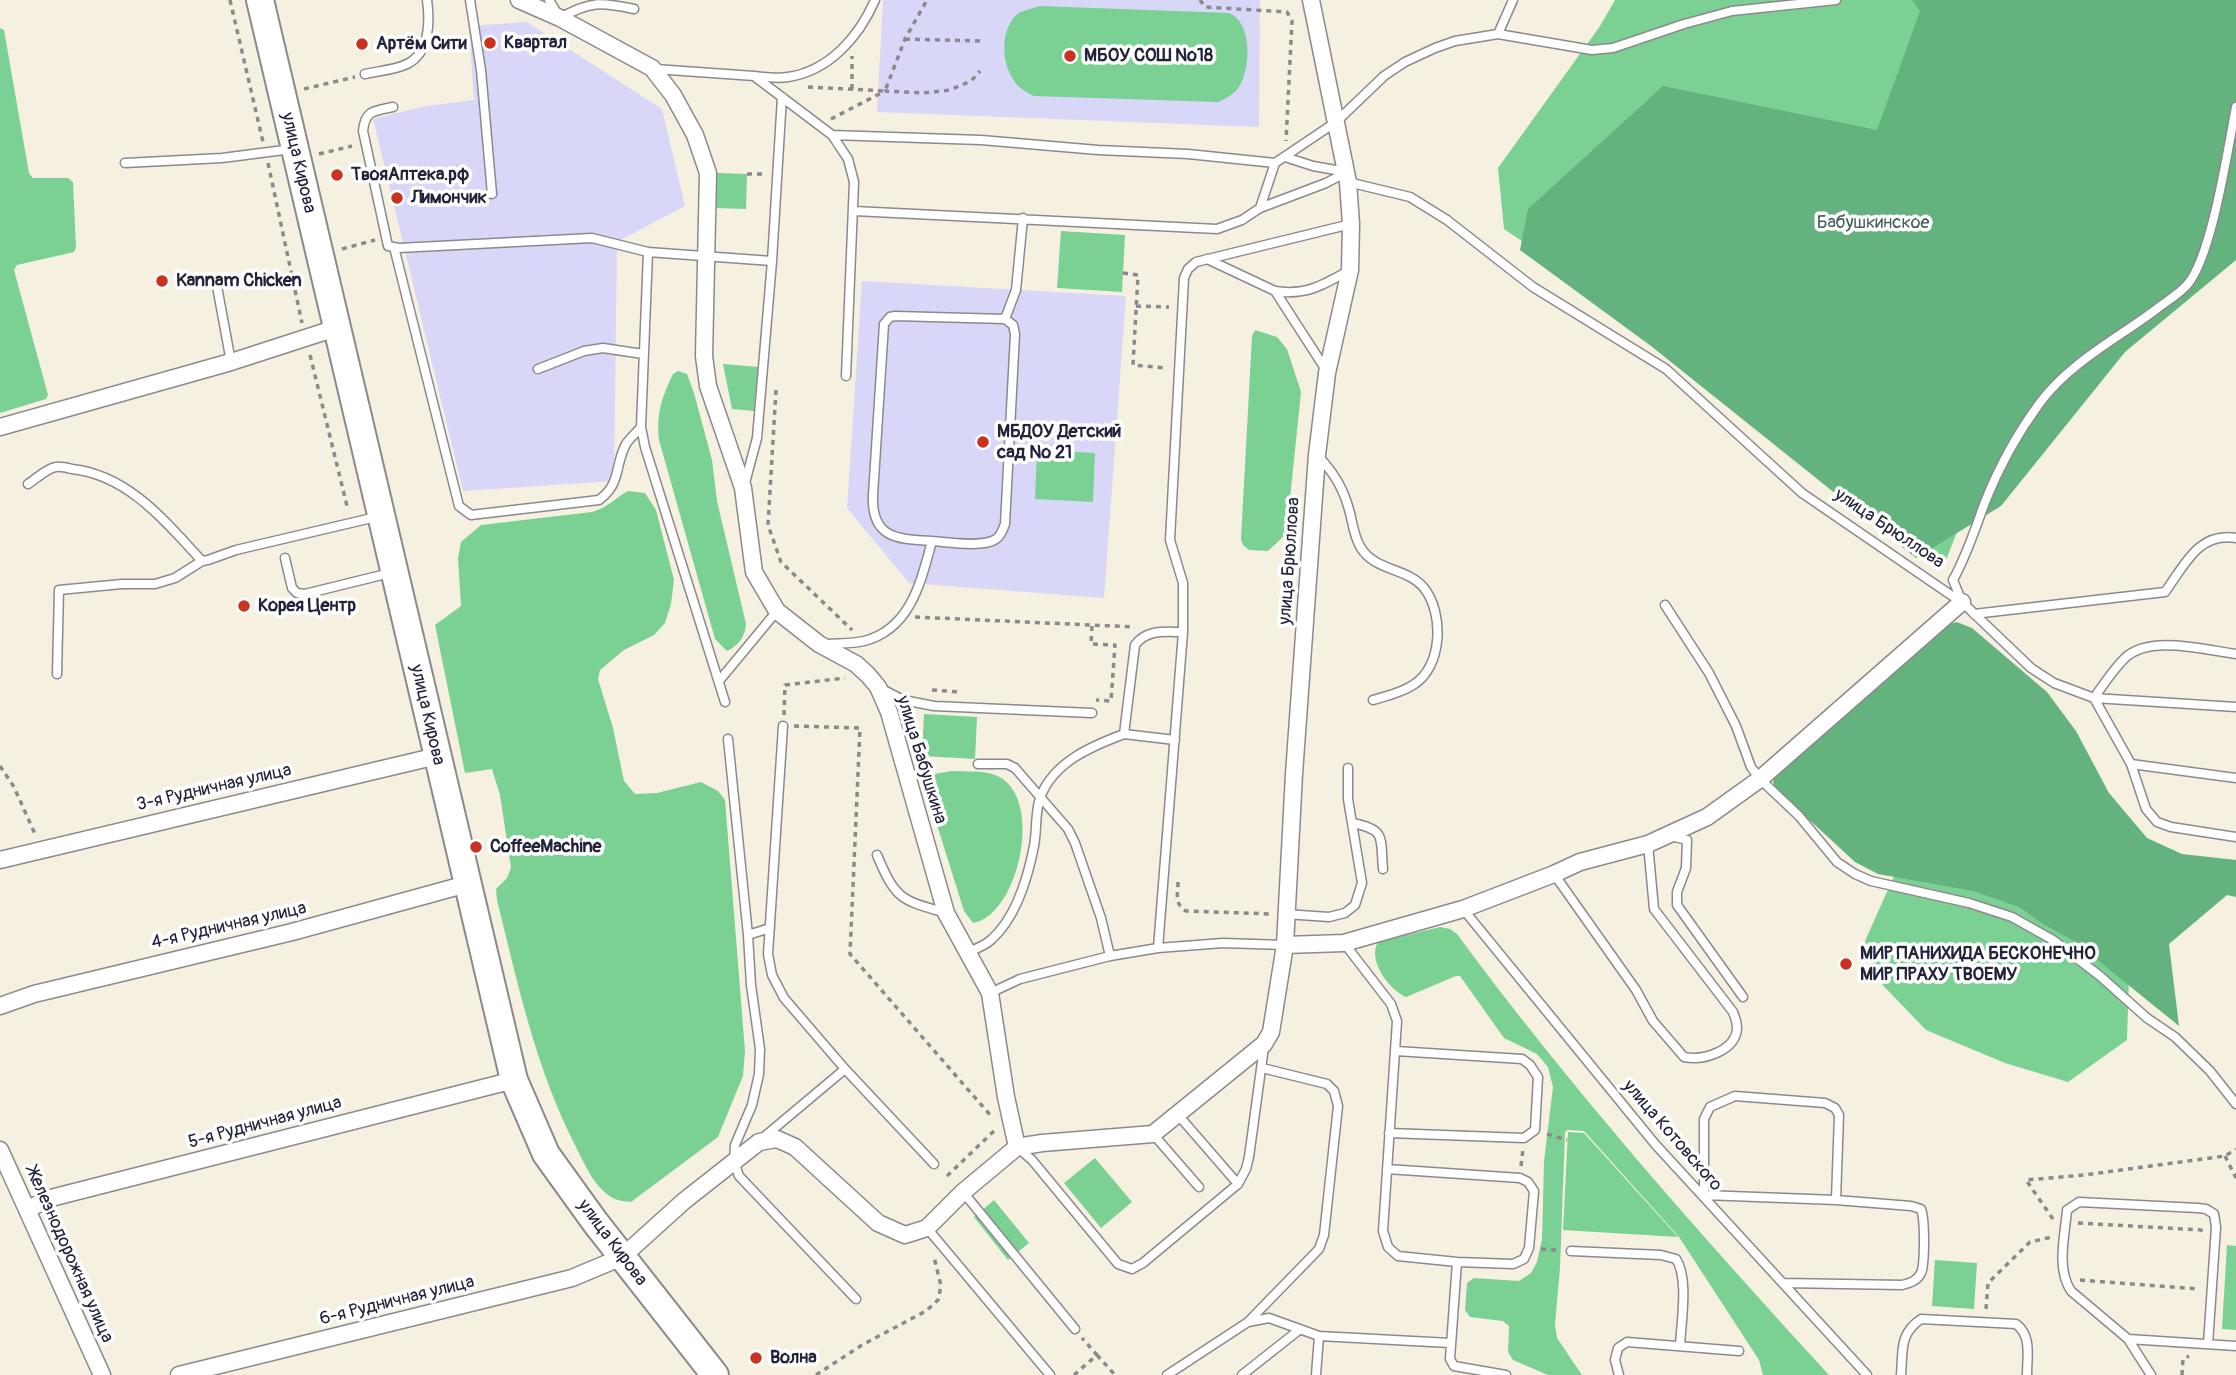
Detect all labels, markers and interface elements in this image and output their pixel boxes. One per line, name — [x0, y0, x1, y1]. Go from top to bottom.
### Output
place label: Квартал — [504, 32, 567, 54]
place label: Артём Сити — [376, 33, 467, 55]
marker: Квартал — [482, 35, 498, 51]
marker: Артём Сити — [354, 36, 370, 52]
place label: МБОУ СОШ №18 — [1084, 45, 1213, 67]
marker: МБОУ СОШ №18 — [1062, 48, 1078, 64]
street label: улица Кирова — [276, 111, 320, 215]
place label: ТвояАптека.рф — [351, 164, 470, 186]
marker: ТвояАптека.рф — [329, 167, 345, 183]
place label: Лимончик — [411, 187, 487, 209]
marker: Лимончик — [389, 190, 405, 206]
park label: Бабушкинское — [1817, 212, 1929, 234]
place label: Kannam Chicken — [176, 270, 302, 292]
marker: Kannam Chicken — [154, 273, 170, 289]
place label: МБДОУ Детский сад № 21 — [997, 421, 1121, 464]
marker: МБДОУ Детский сад № 21 — [975, 434, 991, 450]
street label: улица Брюллова — [1830, 484, 1948, 574]
street label: улица Брюллова — [1275, 496, 1305, 626]
place label: Корея Центр — [258, 595, 356, 617]
marker: Корея Центр — [236, 598, 252, 614]
street label: улица Кирова — [405, 663, 449, 767]
street label: улица Бабушкина — [891, 693, 951, 827]
street label: 3-я Рудничная улица — [135, 760, 293, 816]
place label: CoffeeMachine — [490, 836, 601, 858]
marker: CoffeeMachine — [468, 839, 484, 855]
street label: 4-я Рудничная улица — [149, 898, 309, 954]
place label: МИР ПАНИХИДА БЕСКОНЕЧНО МИР ПРАХУ ТВОЕМУ — [1860, 943, 2096, 986]
marker: МИР ПАНИХИДА БЕСКОНЕЧНО МИР ПРАХУ ТВОЕМУ — [1838, 956, 1854, 972]
street label: улица Котовского — [1618, 1076, 1726, 1196]
street label: 5-я Рудничная улица — [186, 1092, 344, 1154]
street label: Железнодорожная улица — [20, 1164, 118, 1346]
street label: улица Кирова — [573, 1196, 651, 1290]
street label: 6-я Рудничная улица — [317, 1271, 477, 1331]
place label: Волна — [770, 1347, 817, 1369]
marker: Волна — [748, 1350, 764, 1366]

